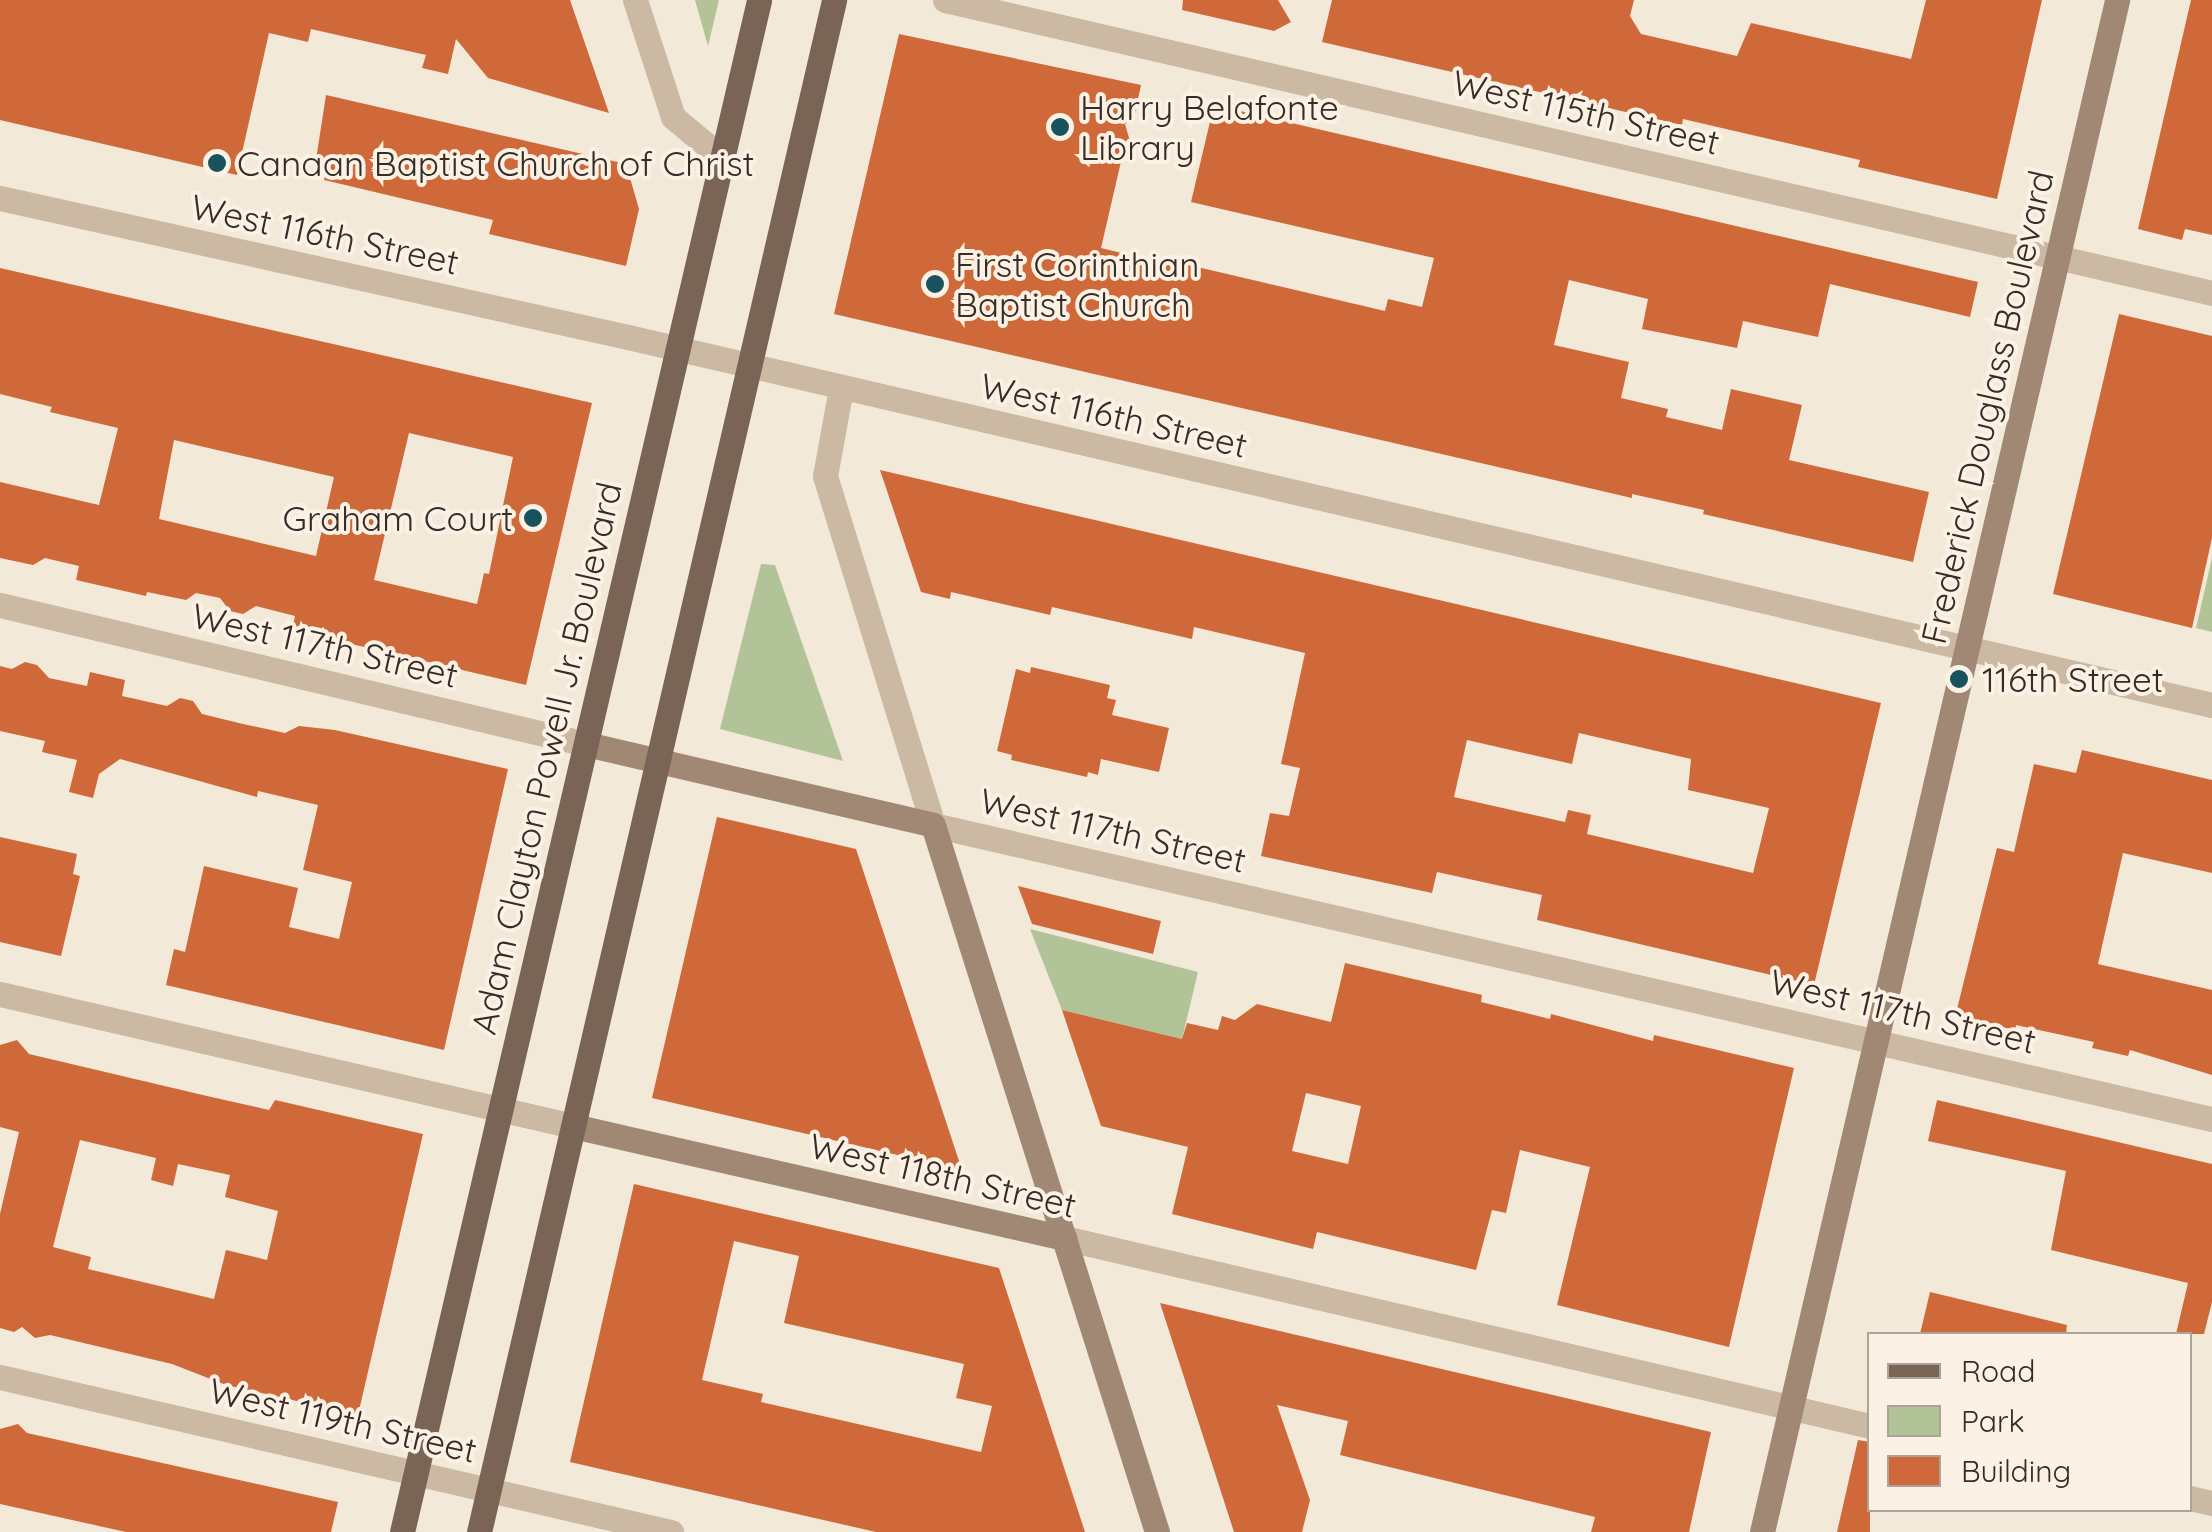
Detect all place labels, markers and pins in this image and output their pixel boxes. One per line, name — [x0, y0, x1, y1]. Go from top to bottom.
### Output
place label: Harry Belafonte Library — [1080, 86, 1339, 168]
marker: Harry Belafonte Library — [1049, 116, 1071, 138]
place label: Canaan Baptist Church of Christ — [237, 142, 754, 184]
marker: Canaan Baptist Church of Christ — [206, 152, 228, 174]
place label: First Corinthian Baptist Church — [955, 243, 1199, 325]
marker: First Corinthian Baptist Church — [924, 273, 946, 295]
place label: Graham Court — [283, 497, 513, 539]
marker: Graham Court — [522, 507, 544, 529]
place label: 116th Street — [1982, 658, 2164, 700]
marker: 116th Street — [1946, 666, 1972, 692]

